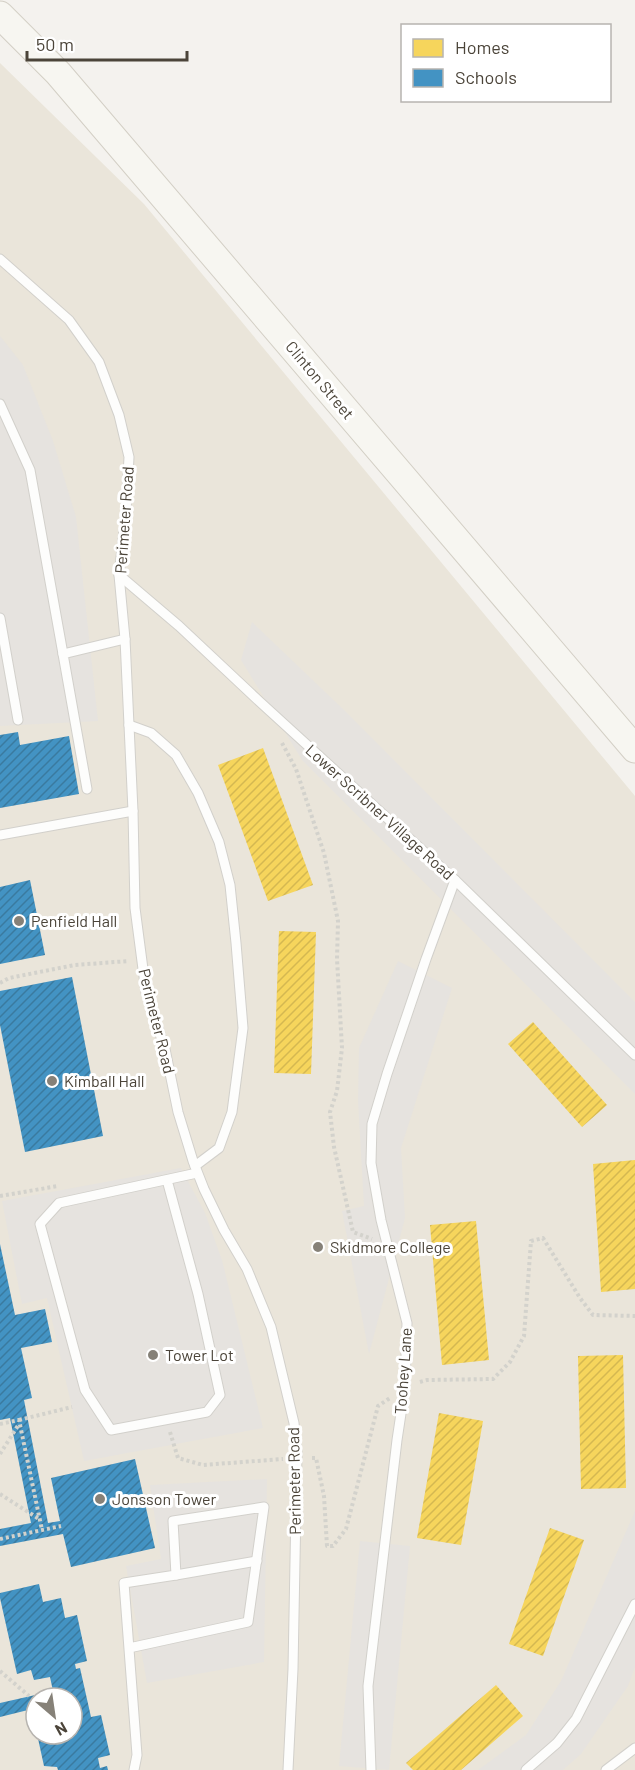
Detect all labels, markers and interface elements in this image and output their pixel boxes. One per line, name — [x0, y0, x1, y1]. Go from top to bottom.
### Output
scale bar — [27, 24, 188, 62]
legend — [401, 24, 611, 102]
text: 50 m — [36, 33, 74, 55]
text: Homes — [455, 36, 509, 58]
text: Schools — [455, 66, 517, 88]
street label: Clinton Street — [282, 337, 358, 423]
street label: Perimeter Road — [110, 466, 137, 574]
street label: Lower Scribner Village Road — [302, 740, 459, 883]
place label: Penfield Hall — [31, 911, 117, 930]
marker: Penfield Hall — [12, 914, 26, 928]
street label: Perimeter Road — [135, 966, 180, 1075]
place label: Kimball Hall — [64, 1071, 145, 1090]
marker: Kimball Hall — [45, 1074, 59, 1088]
place label: Skidmore College — [330, 1237, 451, 1256]
marker: Skidmore College — [311, 1240, 325, 1254]
street label: Toohey Lane — [390, 1327, 415, 1415]
place label: Tower Lot — [165, 1345, 234, 1364]
marker: Tower Lot — [146, 1348, 160, 1362]
street label: Perimeter Road — [283, 1427, 304, 1535]
place label: Jonsson Tower — [112, 1489, 216, 1508]
marker: Jonsson Tower — [93, 1492, 107, 1506]
north arrow — [24, 1686, 84, 1746]
text: N — [52, 1719, 71, 1740]

